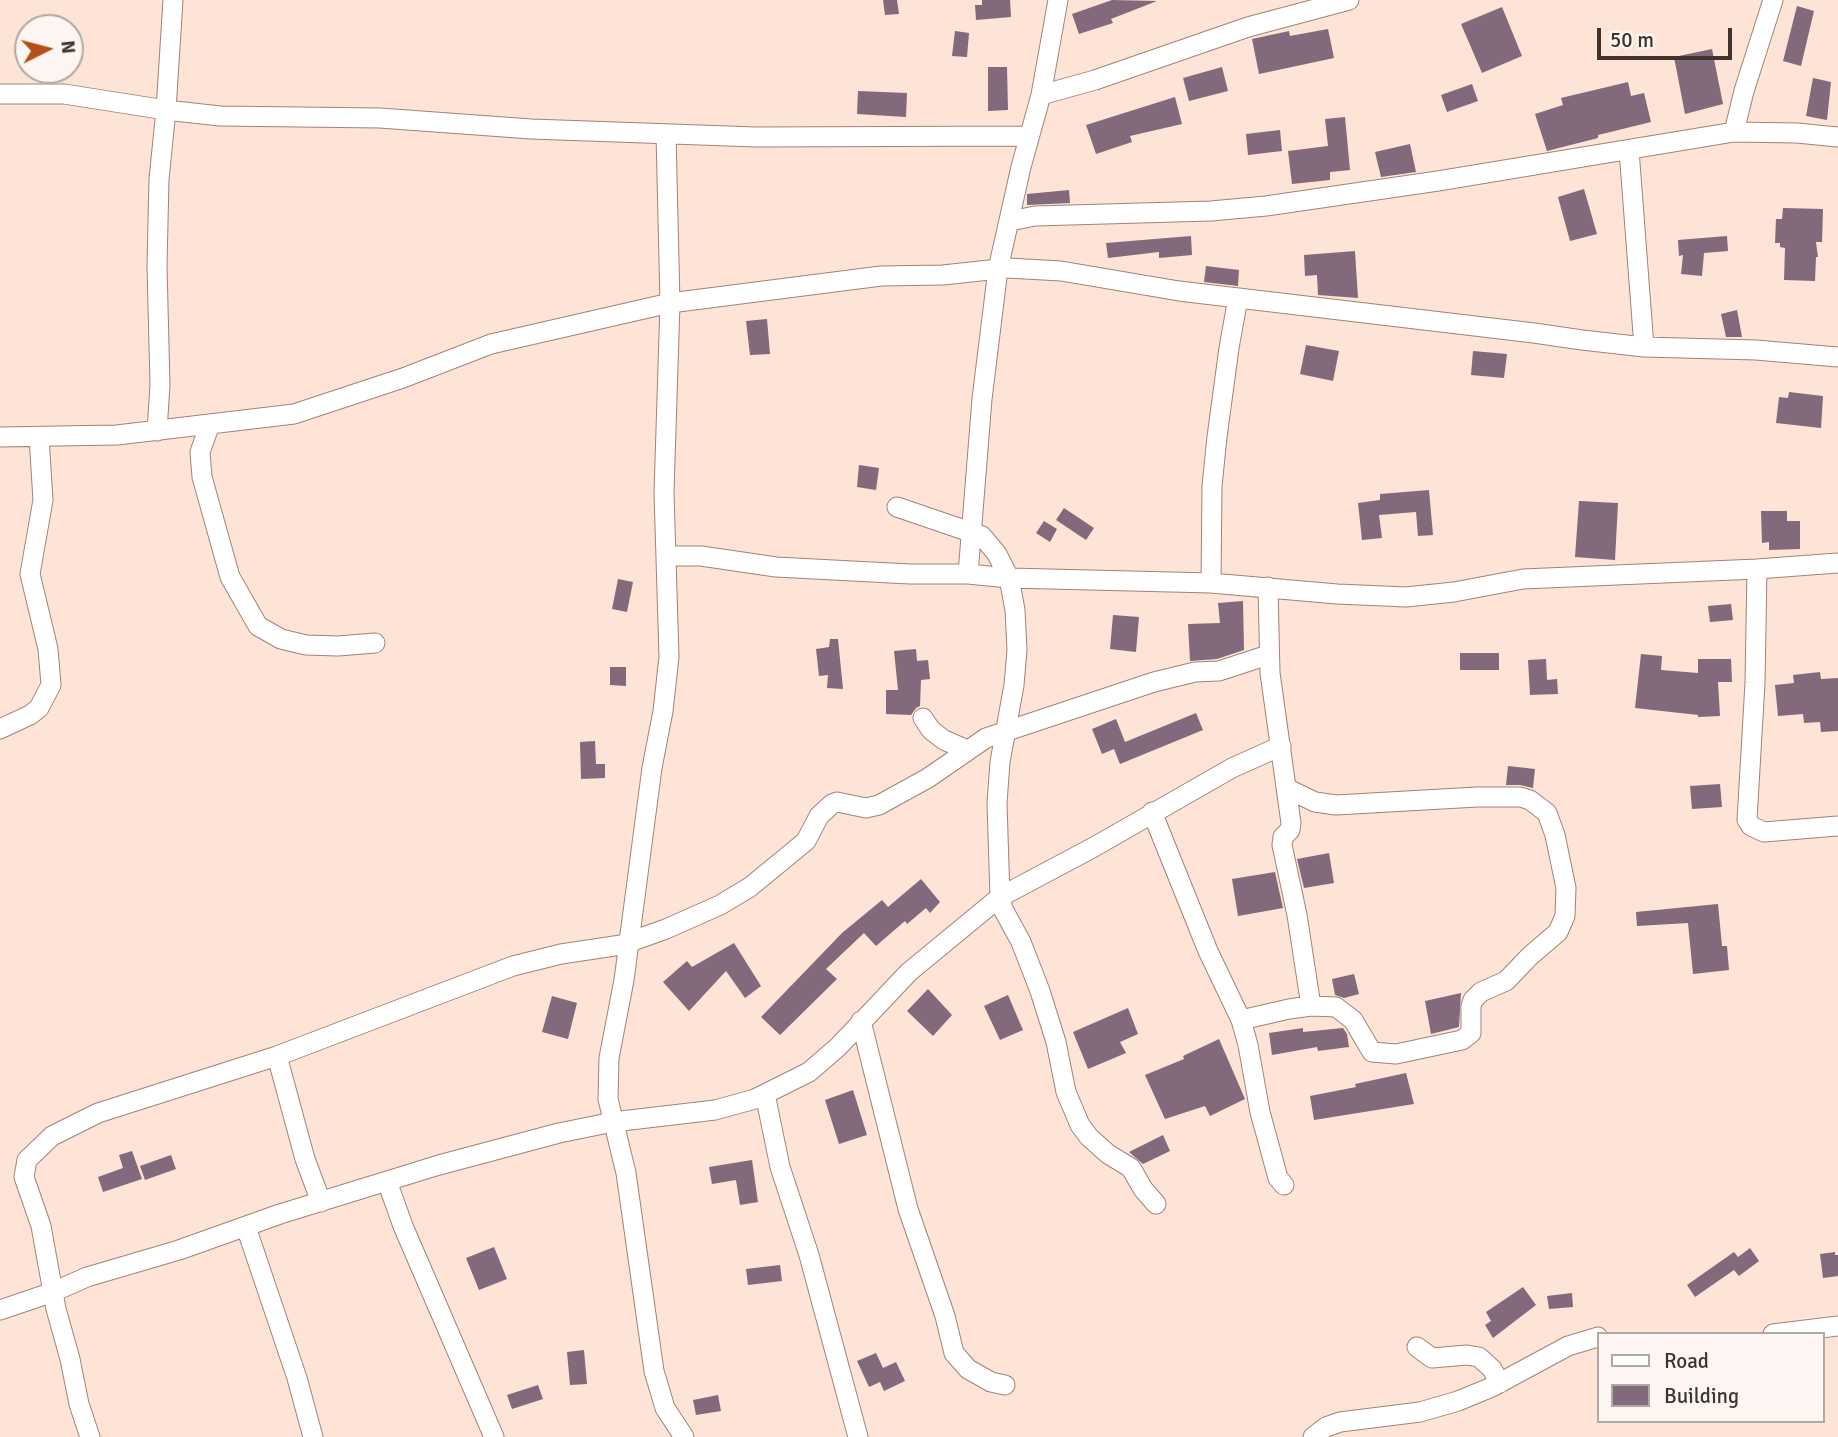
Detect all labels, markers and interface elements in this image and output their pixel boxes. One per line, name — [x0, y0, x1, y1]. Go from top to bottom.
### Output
north arrow — [14, 14, 84, 84]
scale bar — [1600, 14, 1735, 58]
text: 50 m — [1610, 27, 1654, 53]
text: N — [55, 39, 81, 55]
legend — [1596, 1332, 1824, 1423]
text: Road — [1664, 1348, 1709, 1374]
text: Building — [1664, 1383, 1739, 1409]

